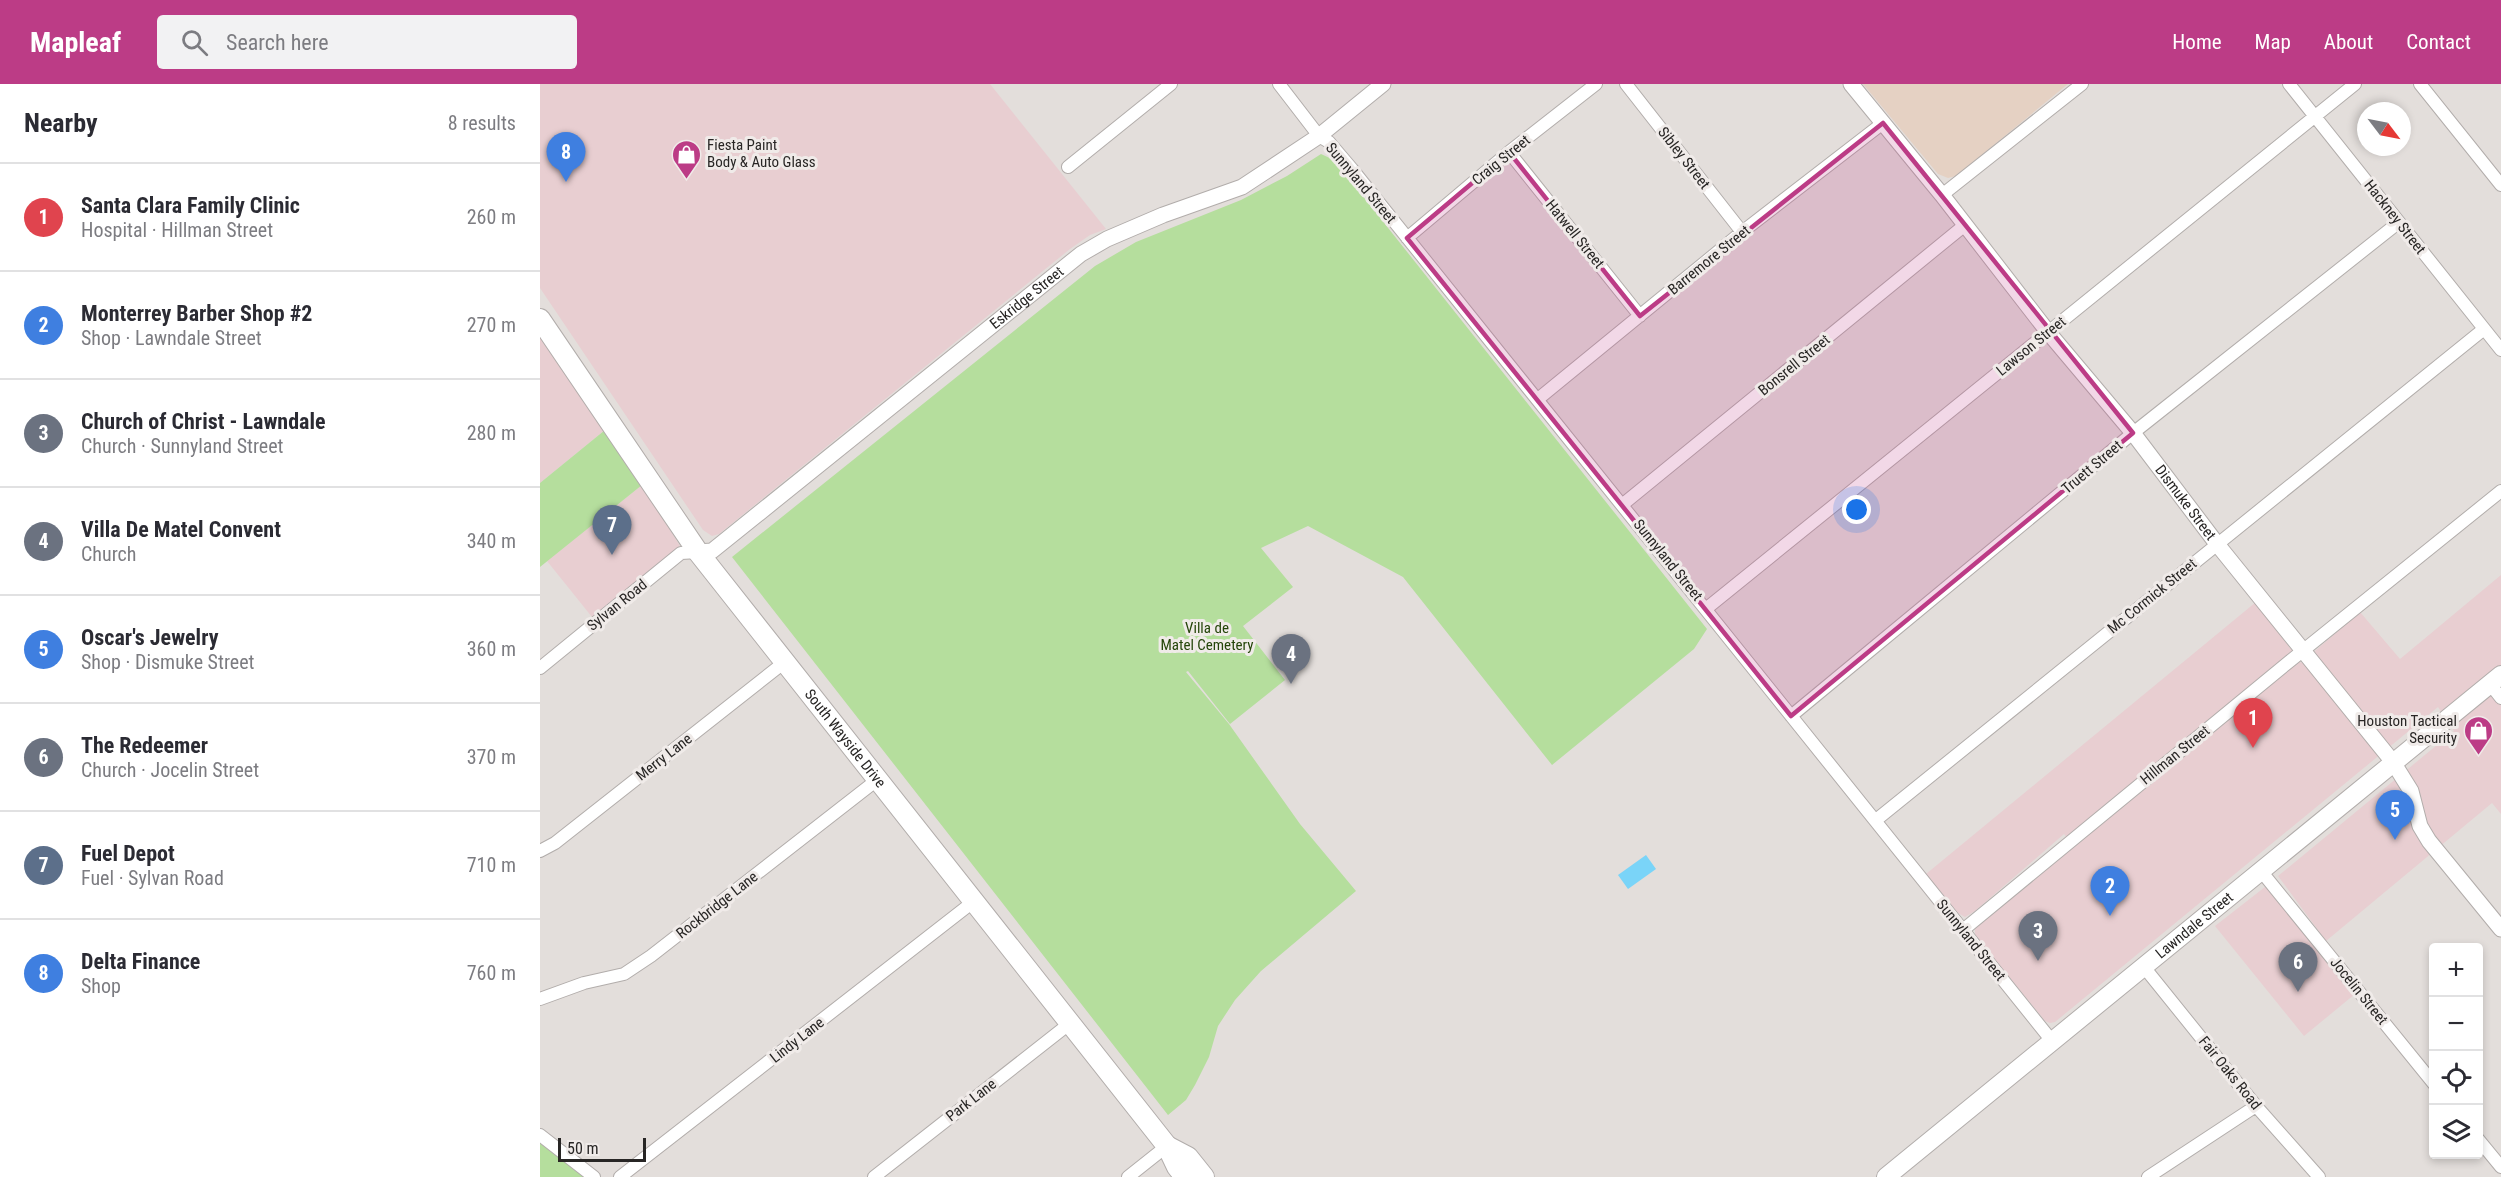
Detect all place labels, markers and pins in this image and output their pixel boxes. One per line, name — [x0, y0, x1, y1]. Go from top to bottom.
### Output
pin: 8 — [546, 132, 586, 182]
place label: Fiesta Paint Body & Auto Glass — [707, 136, 816, 171]
shop icon: Fiesta Paint Body & Auto Glass — [670, 138, 702, 180]
pin: 7 — [592, 506, 632, 555]
pin: 4 — [1272, 634, 1311, 684]
pin: 1 — [2234, 698, 2272, 748]
place label: Houston Tactical Security — [2357, 712, 2457, 747]
shop icon: Houston Tactical Security — [2462, 714, 2494, 756]
pin: 5 — [2376, 790, 2414, 840]
pin: 2 — [2090, 866, 2130, 916]
pin: 3 — [2018, 912, 2058, 961]
pin: 6 — [2278, 942, 2318, 992]

